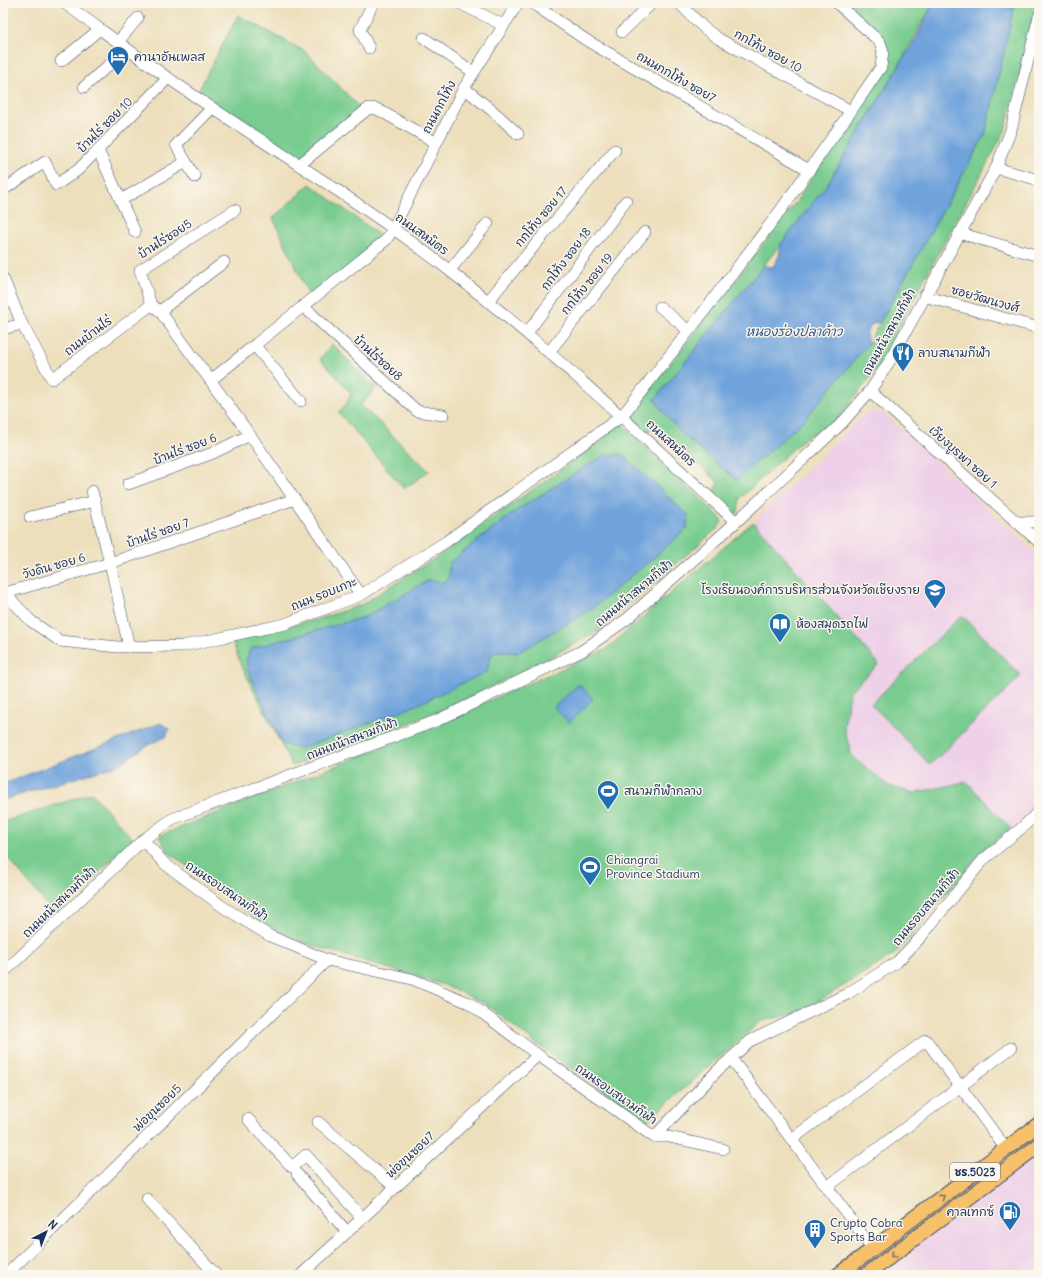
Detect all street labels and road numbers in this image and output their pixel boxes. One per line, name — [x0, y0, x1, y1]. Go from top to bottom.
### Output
street label: กกโท้ง ซอย 10 — [731, 26, 805, 76]
street label: ถนนกกโท้ง ซอย7 — [634, 48, 719, 105]
street label: ถนนกกโท้ง — [418, 78, 459, 136]
street label: บ้านไร่ ซอย 10 — [74, 94, 136, 156]
street label: กกโท้ง ซอย 17 — [511, 184, 570, 250]
street label: ถนนสหมิตร — [393, 209, 452, 258]
street label: บ้านไร่ซอย5 — [135, 216, 194, 261]
street label: กกโท้ง ซอย 18 — [537, 224, 594, 293]
street label: กกโท้ง ซอย 19 — [557, 250, 616, 317]
street label: ซอยวัฒนวงศ์ — [950, 282, 1022, 316]
street label: ถนนหน้าสนามกีฬา — [859, 286, 918, 378]
street label: ถนนบ้านไร่ — [61, 313, 115, 358]
street label: บ้านไร่ซอย8 — [351, 332, 406, 384]
street label: ถนนสหมิตร — [644, 416, 699, 469]
street label: เวียงบูรพา ซอย 1 — [925, 422, 1000, 493]
street label: บ้านไร่ ซอย 6 — [151, 430, 219, 467]
street label: บ้านไร่ ซอย 7 — [124, 515, 191, 550]
street label: วังดิน ซอย 6 — [21, 549, 87, 582]
street label: ถนนหน้าสนามกีฬา — [592, 556, 675, 629]
street label: ถนน รอบเกาะ — [289, 573, 359, 614]
street label: ถนนหน้าสนามกีฬา — [304, 714, 399, 763]
street label: ถนนรอบสนามกีฬา — [183, 857, 271, 924]
street label: ถนนหน้าสนามกีฬา — [19, 863, 99, 940]
street label: ถนนรอบสนามกีฬา — [889, 865, 962, 948]
street label: ถนนรอบสนามกีฬา — [573, 1060, 660, 1127]
street label: พ่อขุนซอย5 — [129, 1081, 186, 1136]
street label: พ่อขุนซอย7 — [382, 1128, 439, 1182]
road number: ชร.5023 — [950, 1163, 1000, 1181]

